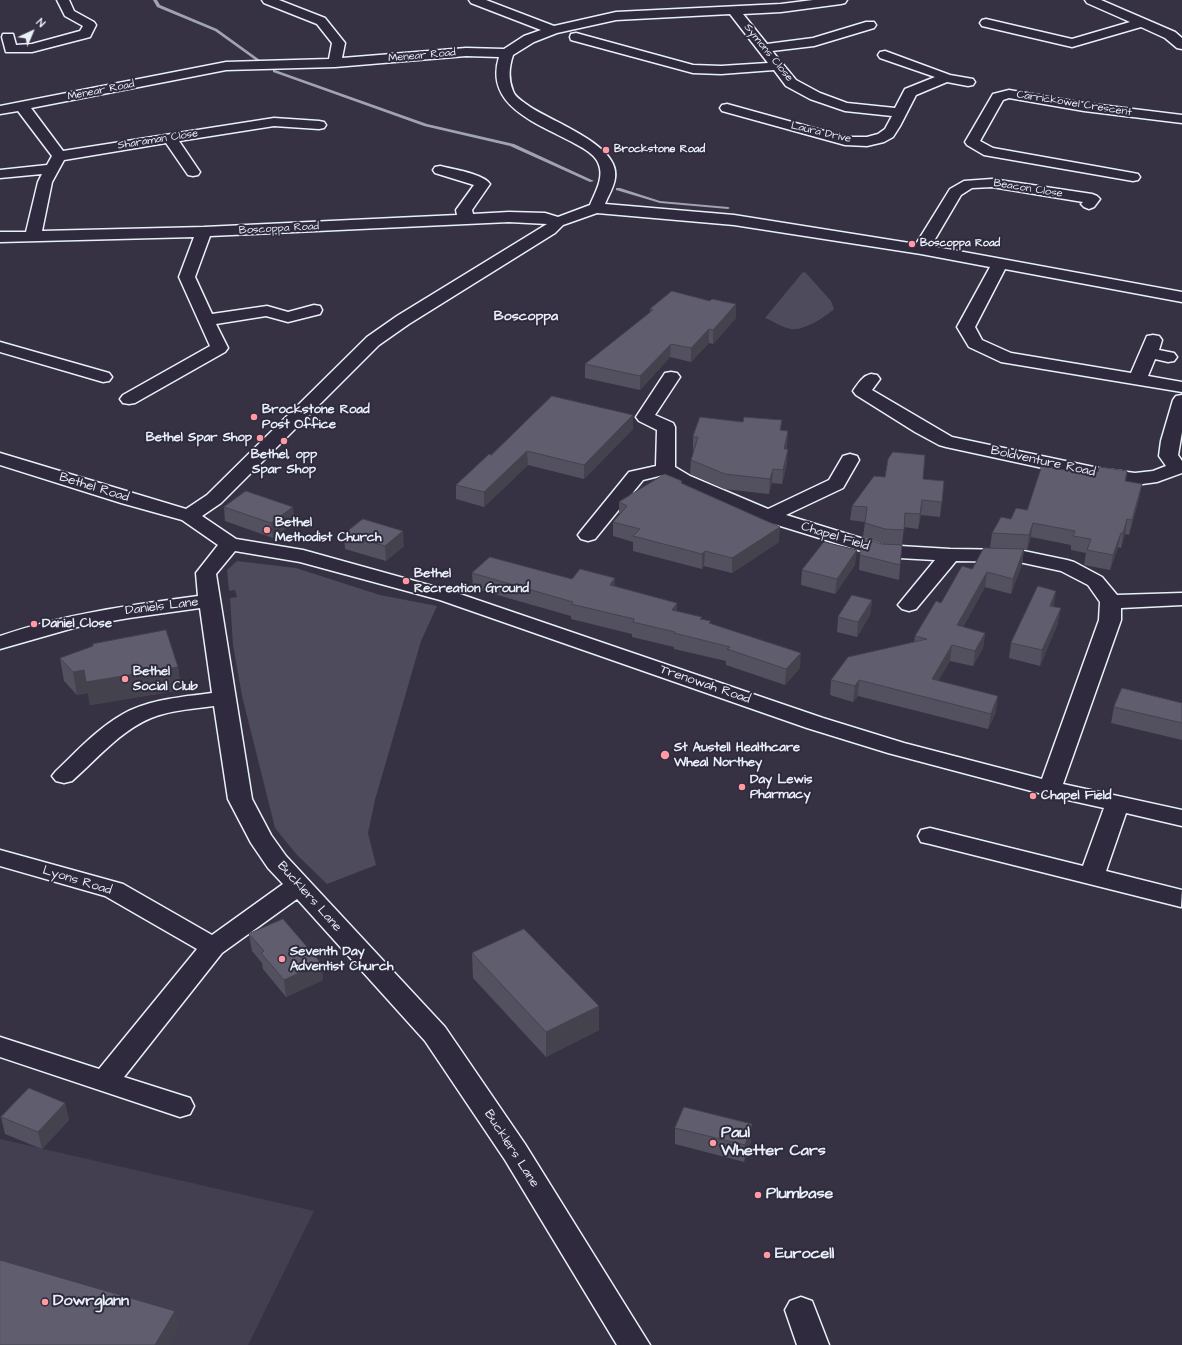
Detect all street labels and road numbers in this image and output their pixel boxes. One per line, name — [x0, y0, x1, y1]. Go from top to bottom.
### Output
street label: Symons Close — [741, 21, 795, 85]
street label: Menear Road — [388, 46, 456, 66]
street label: Menear Road — [66, 78, 136, 104]
street label: Carrickowel Crescent — [1016, 88, 1132, 120]
street label: Laura Drive — [790, 120, 852, 146]
street label: Sharaman Close — [117, 127, 199, 153]
street label: Beacon Close — [993, 177, 1063, 201]
street label: Boscoppa Road — [239, 220, 319, 238]
street label: Boldventure Road — [989, 443, 1097, 481]
street label: Bethel Road — [57, 470, 131, 506]
street label: Chapel Field — [799, 519, 871, 555]
street label: Daniels Lane — [125, 595, 199, 619]
street label: Trenowah Road — [658, 662, 752, 708]
street label: Bucklers Lane — [273, 859, 345, 935]
street label: Lyons Road — [41, 863, 113, 899]
street label: Bucklers Lane — [480, 1107, 542, 1191]

